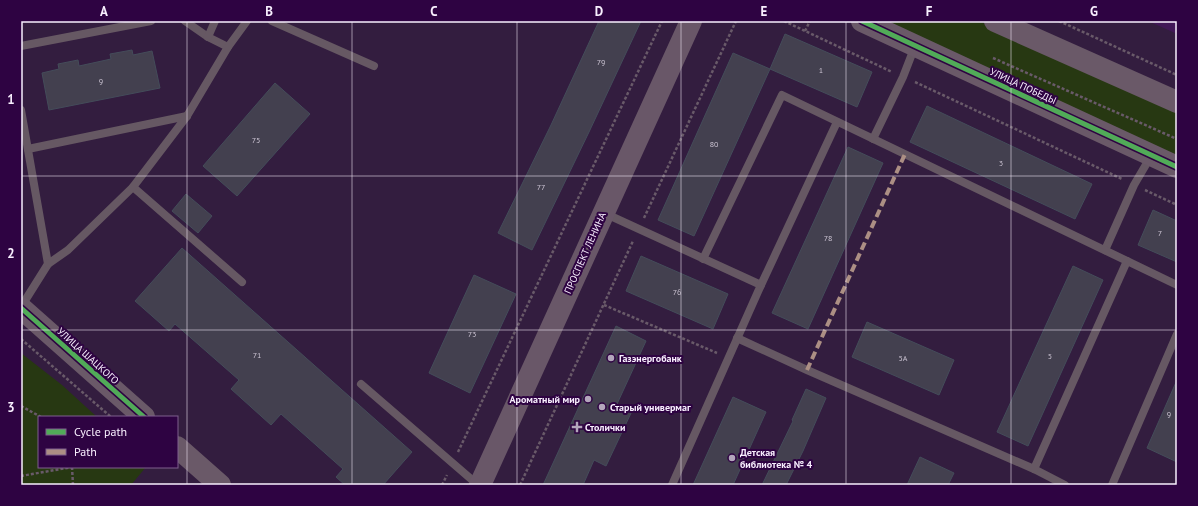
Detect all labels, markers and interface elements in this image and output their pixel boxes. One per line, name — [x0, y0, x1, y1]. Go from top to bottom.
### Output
text: A — [100, 3, 108, 20]
text: B — [265, 3, 273, 20]
text: C — [430, 3, 438, 20]
text: D — [595, 3, 603, 20]
text: E — [761, 3, 768, 20]
text: F — [926, 3, 933, 20]
text: G — [1090, 3, 1098, 20]
house number: 79 — [597, 57, 605, 67]
house number: 1 — [819, 65, 823, 75]
street label: УЛИЦА ПОБЕДЫ — [988, 65, 1058, 107]
house number: 9 — [99, 76, 103, 86]
text: 1 — [7, 91, 15, 108]
house number: 75 — [252, 135, 260, 145]
house number: 80 — [710, 139, 719, 149]
house number: 3 — [999, 158, 1003, 168]
house number: 77 — [537, 182, 545, 192]
street label: ПРОСПЕКТ ЛЕНИНА — [561, 210, 609, 296]
house number: 7 — [1158, 228, 1162, 238]
house number: 78 — [824, 233, 832, 243]
text: 2 — [7, 245, 15, 262]
house number: 76 — [673, 287, 681, 297]
street label: УЛИЦА ШАЦКОГО — [54, 325, 122, 387]
house number: 73 — [468, 329, 476, 339]
house number: 71 — [253, 350, 261, 360]
house number: 5 — [1048, 351, 1052, 361]
place label: Газэнергобанк — [619, 352, 682, 365]
marker: Газэнергобанк — [606, 353, 616, 363]
house number: 5А — [898, 353, 908, 363]
place label: Ароматный мир — [509, 393, 581, 406]
marker: Ароматный мир — [583, 394, 593, 404]
text: 3 — [7, 399, 15, 416]
place label: Старый универмаг — [610, 401, 691, 414]
marker: Старый универмаг — [597, 402, 607, 412]
house number: 9 — [1167, 409, 1171, 419]
legend — [38, 416, 178, 468]
place label: Столички — [585, 421, 625, 434]
marker: Столички — [572, 422, 582, 432]
text: Cycle path — [74, 424, 127, 439]
text: Path — [74, 444, 97, 459]
place label: Детская библиотека № 4 — [740, 446, 812, 471]
marker: Детская библиотека № 4 — [727, 453, 737, 463]

